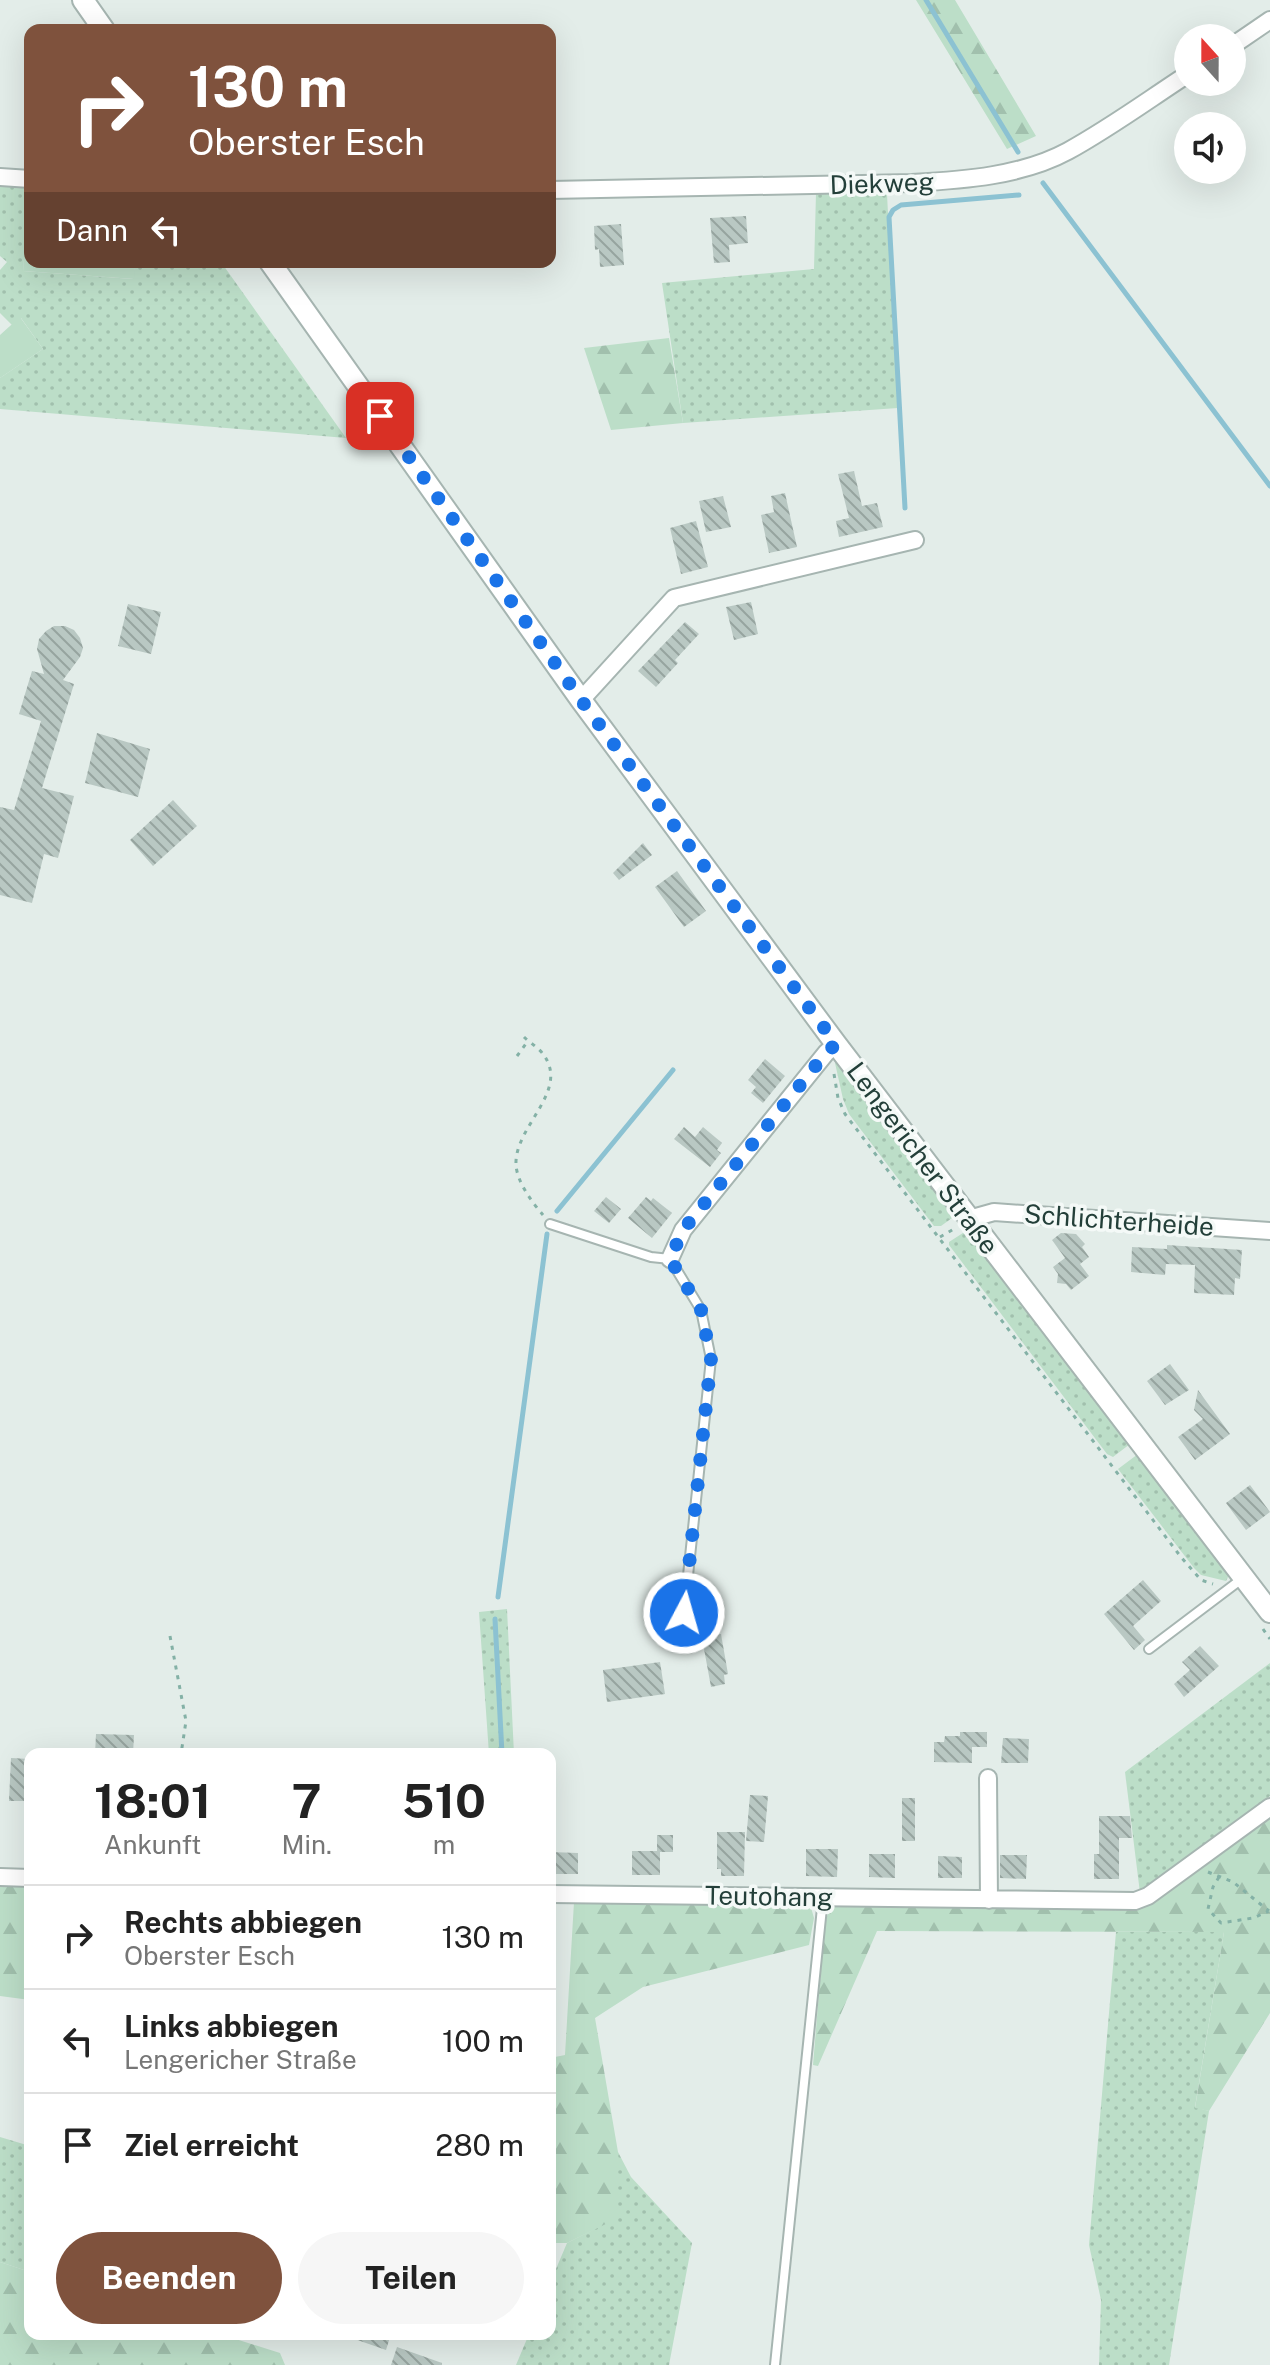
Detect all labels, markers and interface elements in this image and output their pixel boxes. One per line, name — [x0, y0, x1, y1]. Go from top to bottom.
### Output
north arrow — [1174, 24, 1246, 96]
map controls — [1174, 24, 1246, 184]
text: 130 m — [188, 54, 348, 120]
icon: right — [56, 56, 160, 160]
button: sound — [1174, 112, 1246, 184]
text: Oberster Esch — [188, 121, 425, 163]
street label: Diekweg — [829, 166, 935, 200]
icon: left — [144, 208, 188, 252]
text: Dann — [56, 212, 128, 248]
pin — [346, 382, 414, 450]
icon: arrive — [358, 394, 402, 438]
street label: Lengericher Straße — [841, 1056, 1005, 1260]
street label: Schlichterheide — [1023, 1198, 1215, 1242]
position arrow — [642, 1571, 726, 1655]
text: 18:01 — [94, 1772, 211, 1829]
text: 7 — [292, 1772, 322, 1829]
text: 510 — [402, 1772, 486, 1829]
text: Ankunft — [104, 1829, 201, 1860]
text: Min. — [281, 1829, 332, 1860]
text: m — [433, 1829, 455, 1860]
street label: Teutohang — [705, 1879, 833, 1913]
text: Rechts abbiegen — [124, 1904, 362, 1940]
icon: right — [56, 1915, 100, 1959]
text: 130 m — [441, 1919, 524, 1955]
text: Oberster Esch — [124, 1940, 295, 1971]
text: Links abbiegen — [124, 2008, 339, 2044]
icon: left — [56, 2019, 100, 2063]
text: 100 m — [442, 2023, 524, 2059]
text: Lengericher Straße — [124, 2044, 357, 2075]
icon: arrive — [56, 2123, 100, 2167]
text: Ziel erreicht — [124, 2127, 299, 2163]
text: 280 m — [435, 2127, 524, 2163]
button: Beenden — [56, 2232, 282, 2324]
button: Teilen — [298, 2232, 524, 2324]

